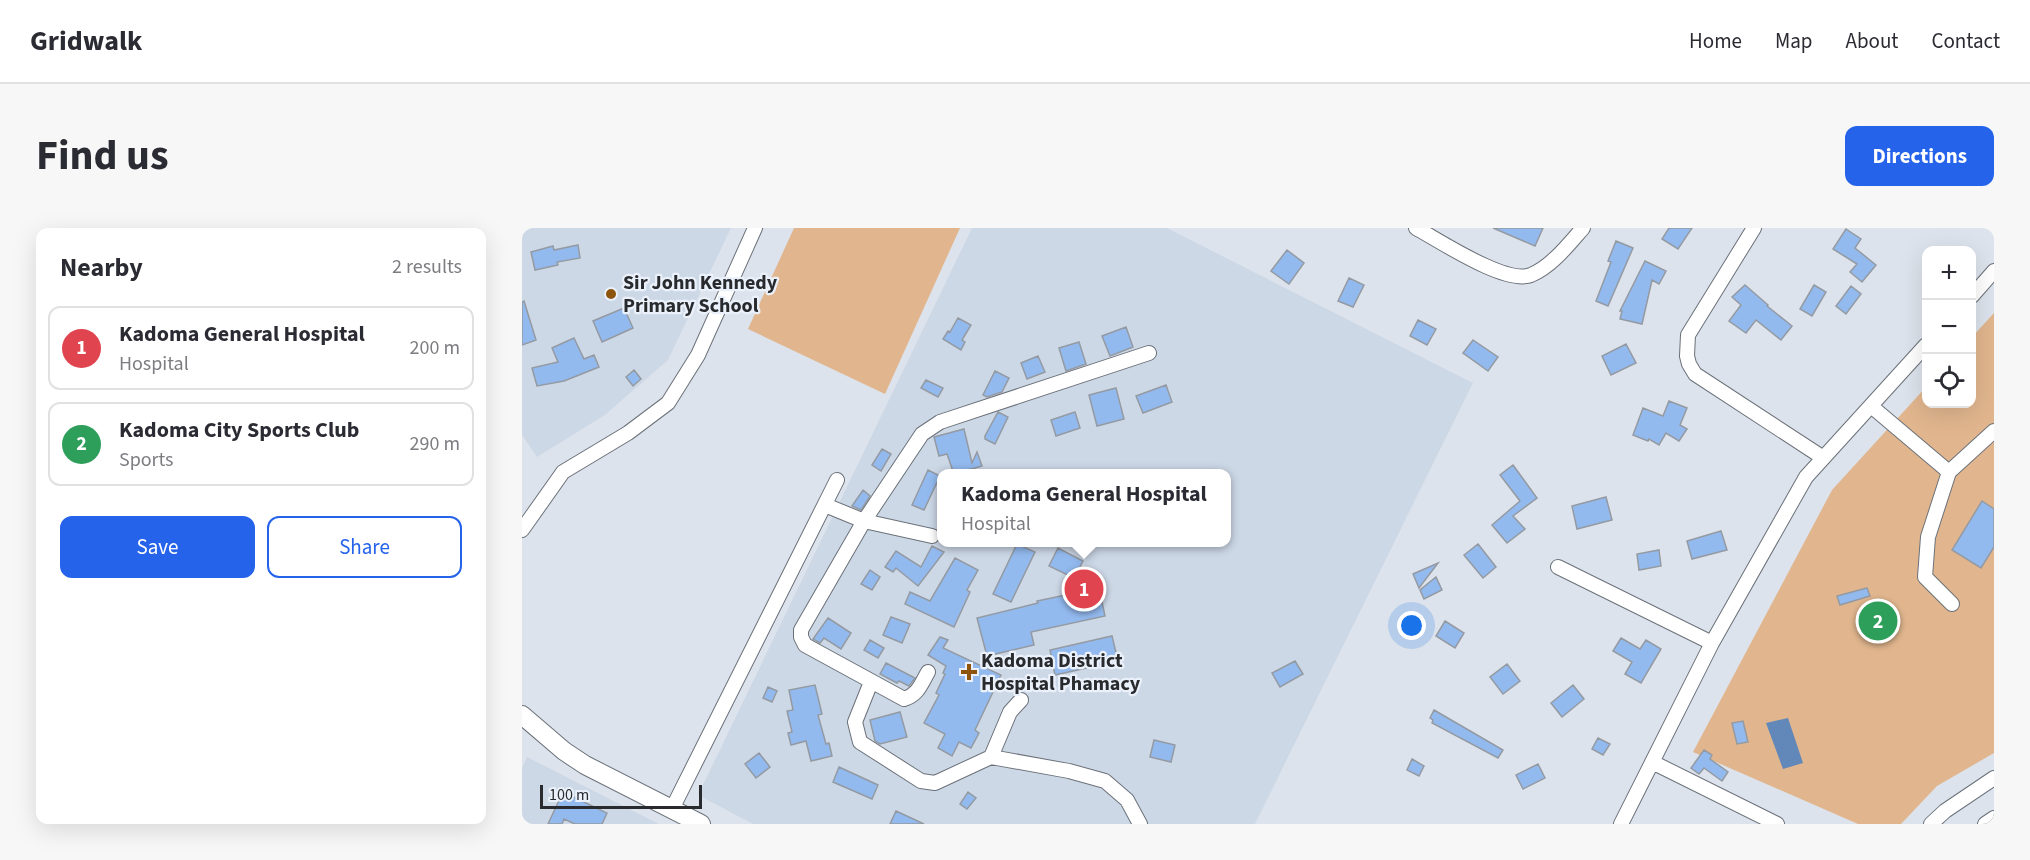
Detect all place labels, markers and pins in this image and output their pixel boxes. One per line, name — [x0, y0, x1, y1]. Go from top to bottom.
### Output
place label: Sir John Kennedy Primary School — [623, 269, 778, 320]
marker: Sir John Kennedy Primary School — [604, 287, 618, 301]
pin: 1 — [1064, 566, 1104, 612]
pin: 2 — [1858, 598, 1898, 644]
place label: Kadoma District Hospital Phamacy — [981, 647, 1141, 698]
marker: Kadoma District Hospital Phamacy — [962, 665, 976, 679]

